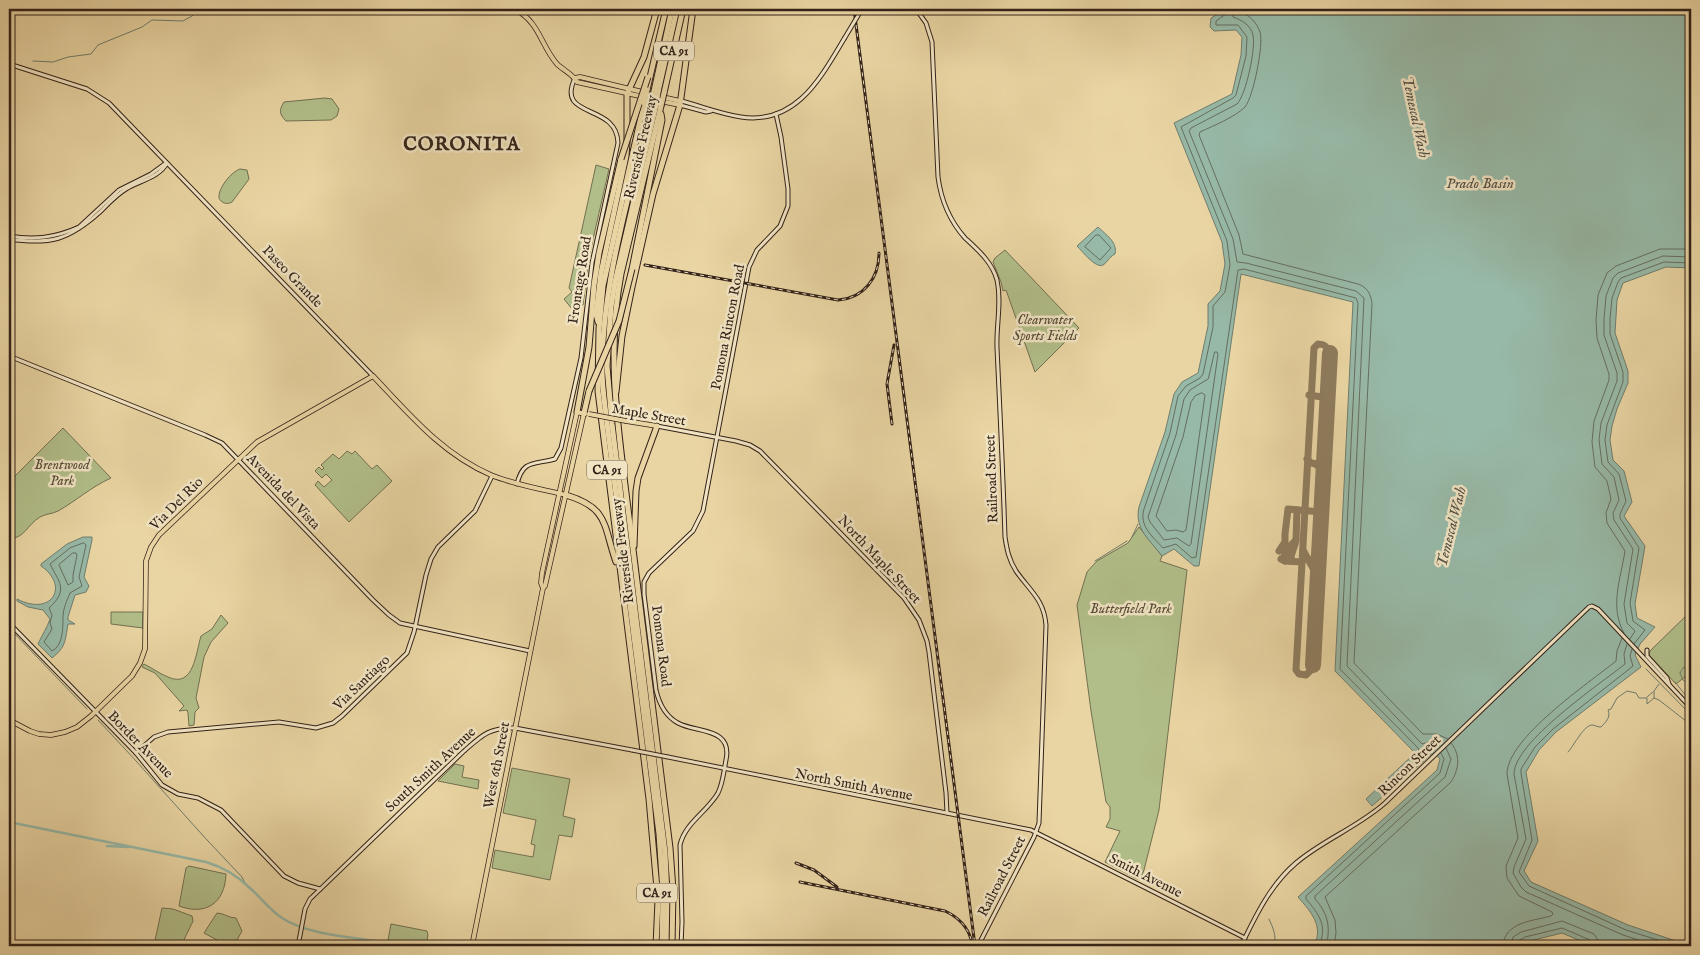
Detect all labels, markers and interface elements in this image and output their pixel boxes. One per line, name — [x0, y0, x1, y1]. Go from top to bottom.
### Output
road number: CA 91 — [654, 41, 694, 60]
water label: Temescal Wash — [1398, 75, 1434, 160]
street label: Riverside Freeway — [620, 93, 662, 201]
district label: CORONITA — [403, 133, 521, 157]
water label: Prado Basin — [1446, 174, 1514, 193]
street label: Frontage Road — [564, 235, 596, 325]
street label: Paseo Grande — [258, 242, 327, 312]
street label: Pomona Rincon Road — [707, 262, 749, 392]
park label: Clearwater Sports Fields — [1013, 311, 1078, 345]
street label: Maple Street — [610, 400, 687, 430]
street label: Railroad Street — [981, 434, 1003, 523]
street label: Avenida del Vista — [242, 449, 325, 534]
park label: Brentwood Park — [34, 456, 91, 490]
road number: CA 91 — [587, 460, 627, 480]
street label: Via Del Rio — [145, 473, 208, 535]
water label: Temescal Wash — [1432, 484, 1471, 570]
street label: Riverside Freeway — [608, 497, 638, 605]
street label: North Maple Street — [834, 512, 925, 608]
park label: Butterfield Park — [1090, 600, 1172, 618]
street label: Pomona Road — [647, 604, 675, 688]
street label: Via Santiago — [329, 651, 394, 715]
street label: Border Avenue — [104, 707, 177, 783]
street label: West 6th Street — [480, 720, 514, 810]
street label: South Smith Avenue — [382, 723, 480, 816]
street label: Rincon Street — [1374, 731, 1445, 800]
street label: North Smith Avenue — [793, 765, 915, 805]
street label: Railroad Street — [974, 833, 1030, 920]
street label: Smith Avenue — [1106, 850, 1186, 902]
road number: CA 91 — [637, 884, 677, 902]

